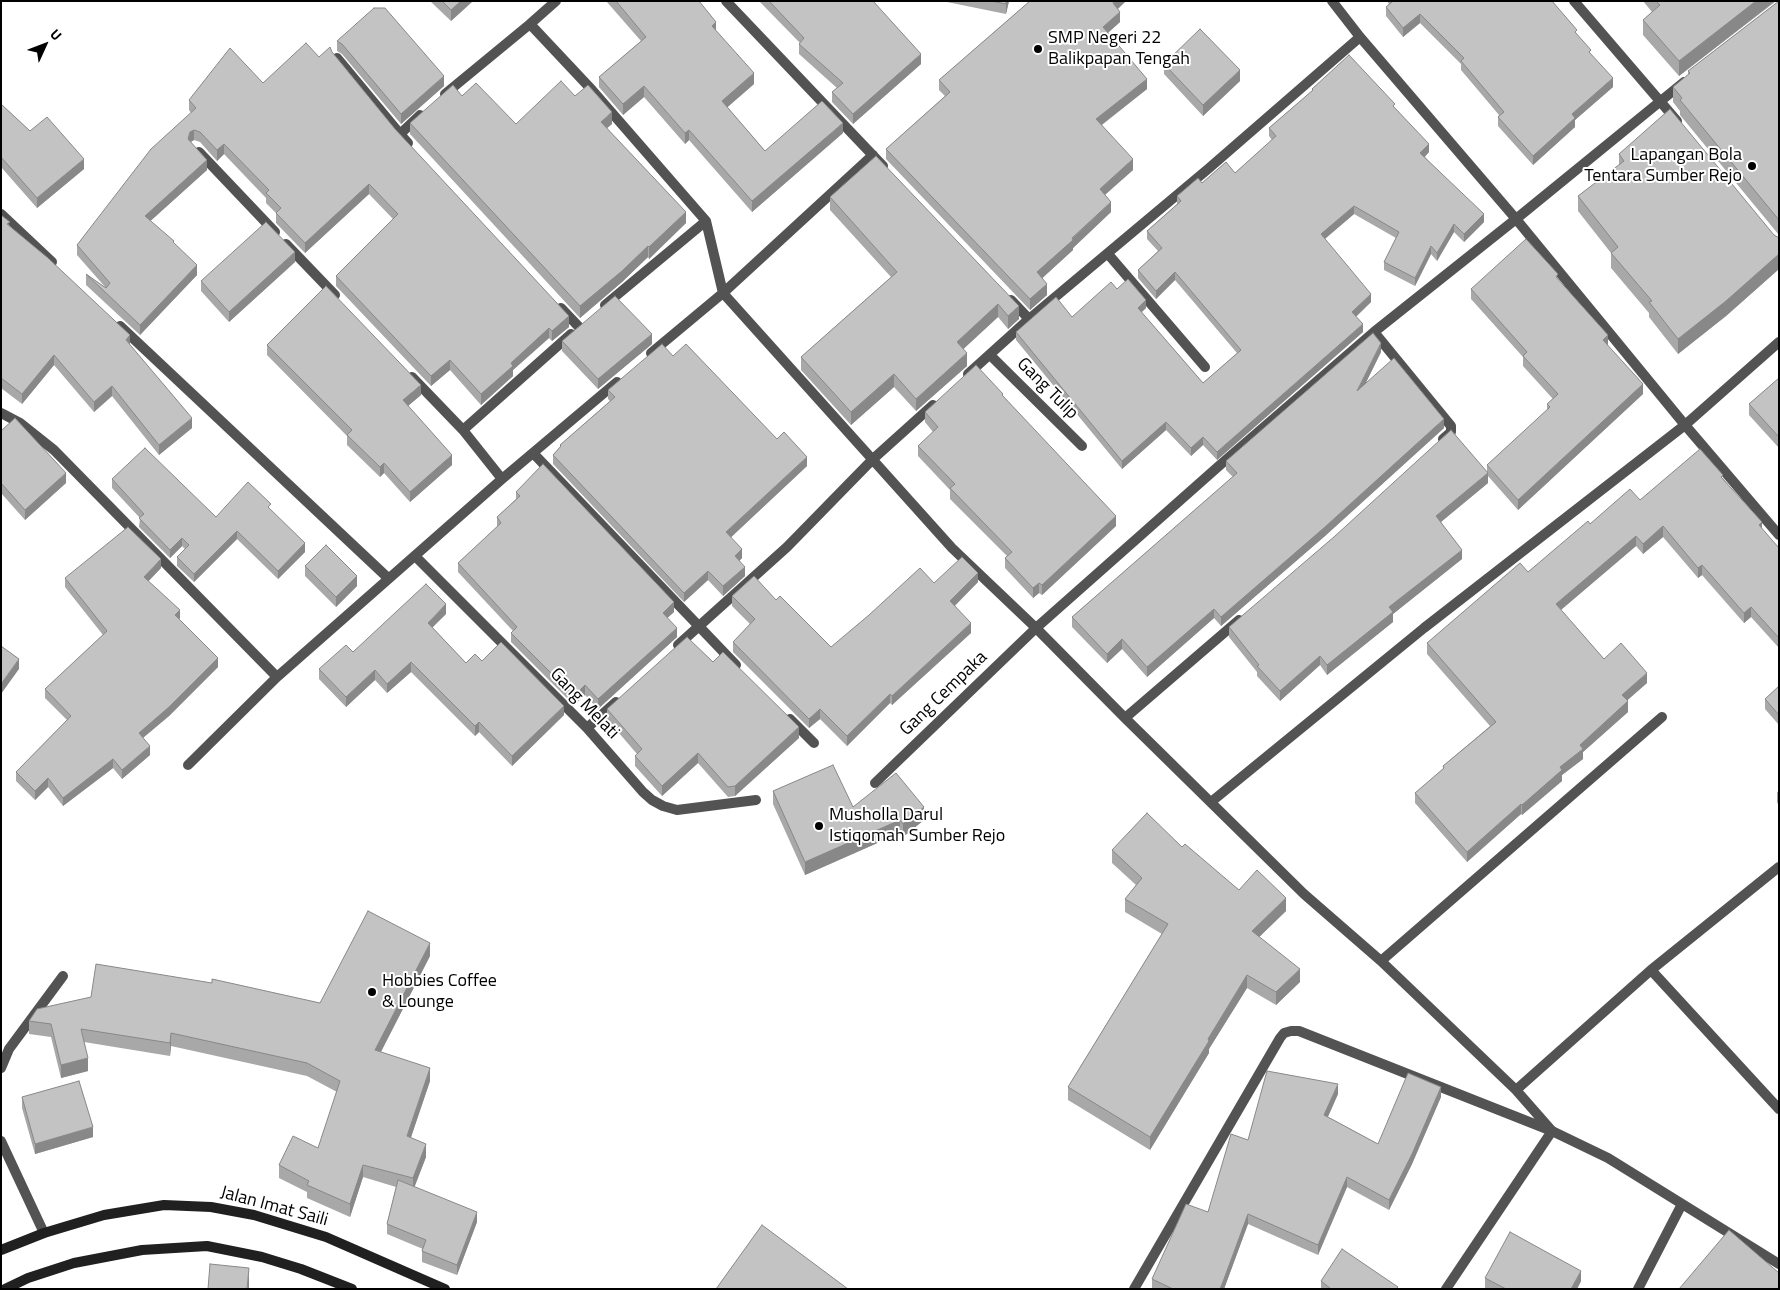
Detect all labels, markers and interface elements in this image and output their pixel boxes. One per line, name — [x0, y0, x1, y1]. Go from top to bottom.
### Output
north arrow — [20, 20, 70, 70]
text: U — [46, 24, 67, 45]
place label: SMP Negeri 22 Balikpapan Tengah — [1048, 28, 1190, 70]
marker: SMP Negeri 22 Balikpapan Tengah — [1032, 43, 1044, 55]
place label: Lapangan Bola Tentara Sumber Rejo — [1584, 145, 1742, 188]
marker: Lapangan Bola Tentara Sumber Rejo — [1746, 160, 1758, 172]
street label: Gang Tulip — [1012, 354, 1082, 424]
street label: Gang Cempaka — [896, 647, 992, 741]
street label: Gang Melati — [545, 664, 623, 744]
place label: Musholla Darul Istiqomah Sumber Rejo — [829, 805, 1005, 848]
marker: Musholla Darul Istiqomah Sumber Rejo — [813, 820, 825, 832]
place label: Hobbies Coffee & Lounge — [382, 971, 497, 1014]
marker: Hobbies Coffee & Lounge — [366, 986, 378, 998]
street label: Jalan Imat Saili — [218, 1182, 330, 1232]

